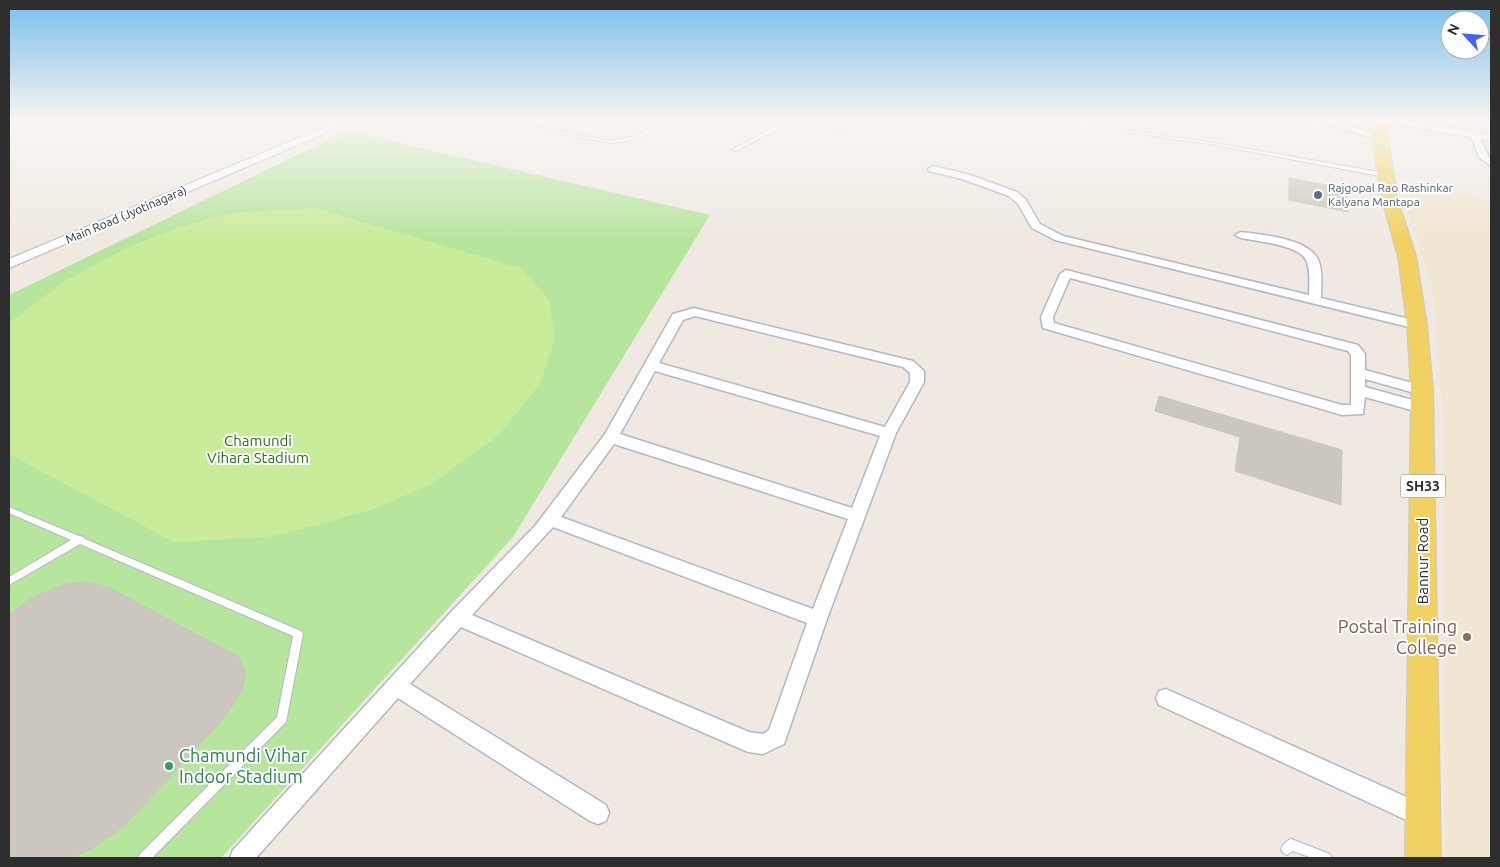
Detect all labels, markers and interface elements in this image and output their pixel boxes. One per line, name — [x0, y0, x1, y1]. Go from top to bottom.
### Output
north arrow — [1440, 10, 1490, 60]
text: N — [1444, 21, 1463, 38]
place label: Rajgopal Rao Rashinkar Kalyana Mantapa — [1328, 181, 1454, 208]
street label: Main Road (Jyotinagara) — [63, 183, 189, 247]
marker: Rajgopal Rao Rashinkar Kalyana Mantapa — [1312, 189, 1324, 201]
park label: Chamundi Vihara Stadium — [207, 432, 309, 466]
road number: SH33 — [1400, 474, 1446, 498]
street label: Bannur Road — [1414, 518, 1431, 604]
place label: Postal Training College — [1338, 616, 1457, 657]
marker: Postal Training College — [1461, 631, 1473, 643]
place label: Chamundi Vihar Indoor Stadium — [179, 745, 308, 786]
marker: Chamundi Vihar Indoor Stadium — [163, 760, 175, 772]

